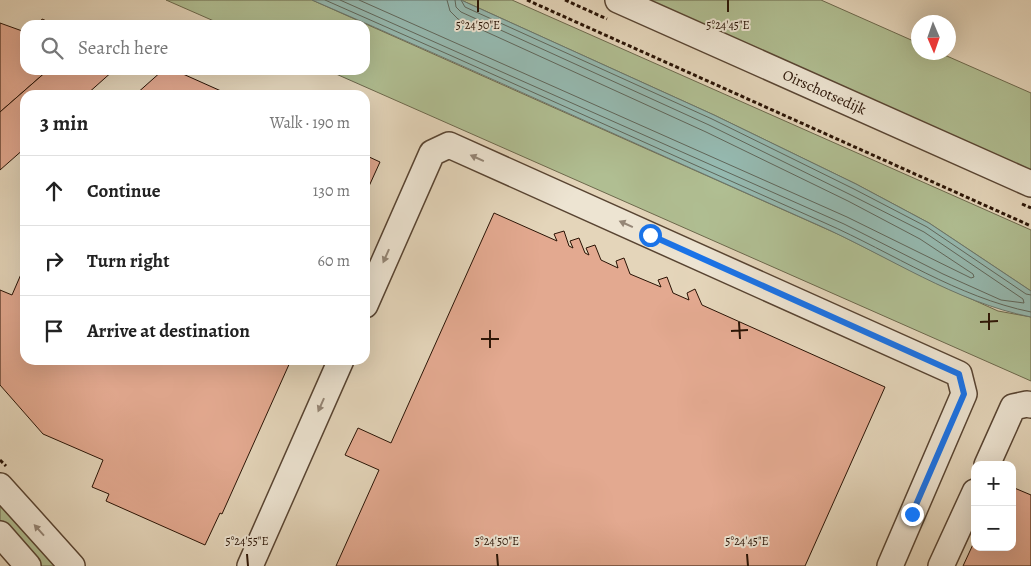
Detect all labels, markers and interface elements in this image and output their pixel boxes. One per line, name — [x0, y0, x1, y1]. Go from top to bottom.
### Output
north arrow — [911, 15, 956, 60]
text: 5°24'50"E — [456, 17, 500, 33]
text: 5°24'45"E — [706, 17, 750, 33]
search box — [20, 20, 370, 75]
icon: search — [38, 34, 66, 62]
text: Search here — [78, 35, 168, 61]
street label: Oirschotsedijk — [779, 65, 870, 120]
text: 3 min — [40, 109, 88, 137]
text: Walk · 190 m — [270, 112, 350, 134]
one-way arrow — [470, 154, 484, 162]
icon: ahead — [40, 177, 68, 205]
text: Continue — [87, 178, 161, 204]
text: 130 m — [313, 180, 350, 202]
one-way arrow — [619, 220, 633, 228]
route start — [639, 224, 662, 247]
icon: right — [40, 247, 68, 275]
text: Turn right — [87, 248, 169, 274]
one-way arrow — [382, 249, 390, 263]
text: 60 m — [318, 250, 350, 272]
icon: arrive — [40, 317, 68, 345]
text: Arrive at destination — [87, 318, 250, 344]
one-way arrow — [317, 398, 325, 412]
map controls — [971, 461, 1016, 551]
button: + — [971, 461, 1016, 506]
route end — [901, 503, 924, 526]
button: − — [971, 506, 1016, 551]
one-way arrow — [33, 524, 45, 536]
text: 5°24'55"E — [225, 533, 269, 549]
text: 5°24'50"E — [475, 533, 519, 549]
text: 5°24'45"E — [725, 533, 769, 549]

